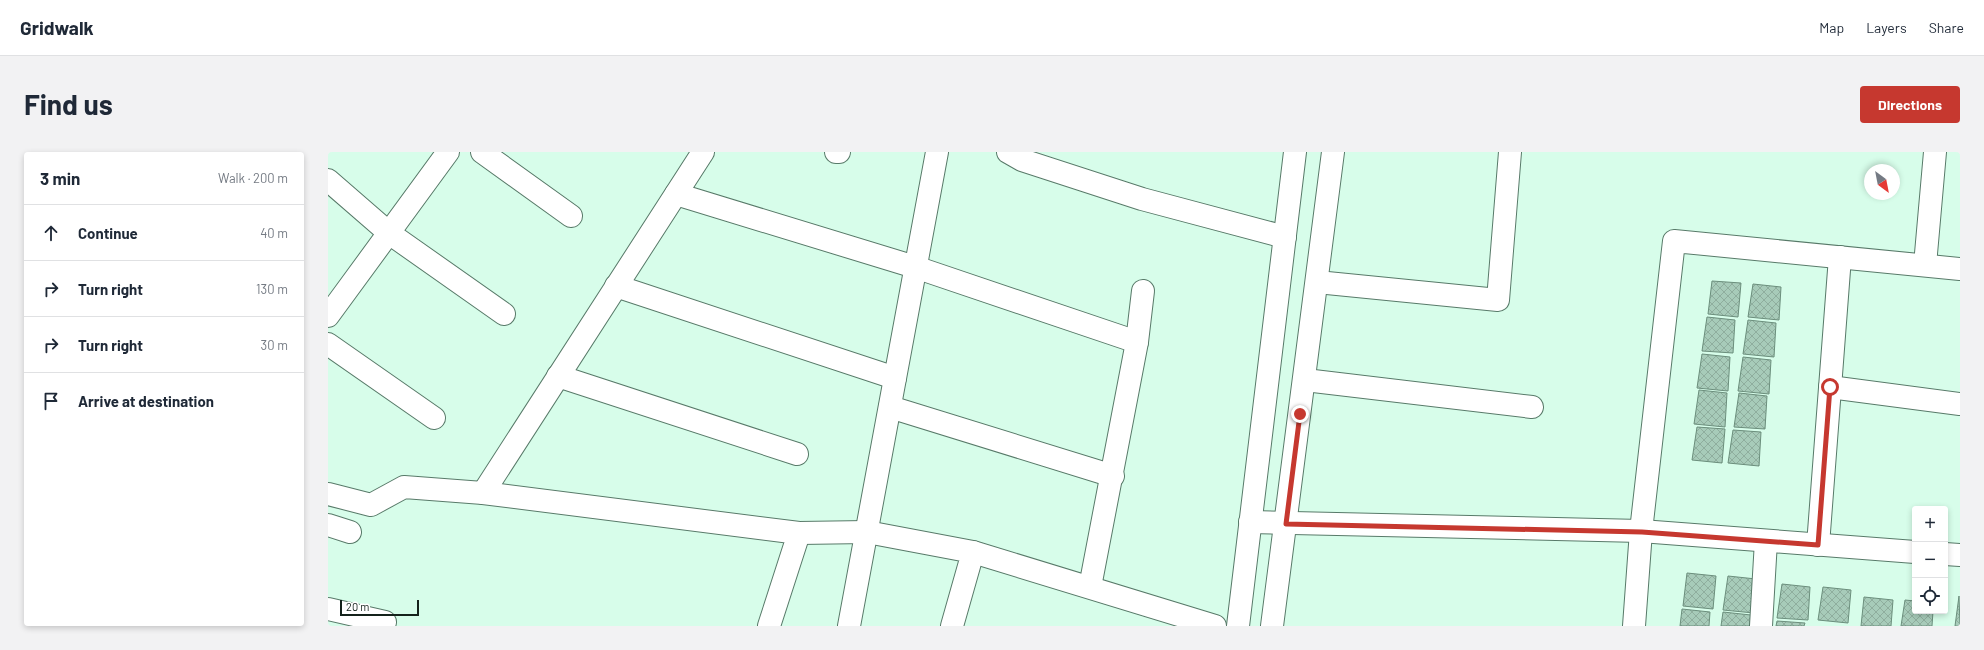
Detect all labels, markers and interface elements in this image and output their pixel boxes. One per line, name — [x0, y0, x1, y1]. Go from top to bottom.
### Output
text: Gridwalk — [20, 16, 94, 39]
text: Map — [1819, 19, 1844, 36]
text: Layers — [1866, 19, 1907, 36]
text: Share — [1929, 19, 1964, 36]
button: Directions — [1860, 86, 1960, 123]
text: Find us — [24, 87, 113, 121]
north arrow — [1864, 164, 1900, 200]
text: 3 min — [40, 168, 80, 188]
text: Walk · 200 m — [218, 170, 288, 186]
icon: ahead — [40, 222, 62, 244]
text: Continue — [78, 224, 138, 242]
text: 40 m — [260, 225, 288, 241]
icon: right — [40, 278, 62, 300]
text: Turn right — [78, 280, 143, 298]
text: 130 m — [256, 281, 288, 297]
icon: right — [40, 334, 62, 356]
text: Turn right — [78, 336, 143, 354]
text: 30 m — [261, 337, 288, 353]
route start — [1821, 378, 1839, 396]
icon: arrive — [40, 390, 62, 412]
text: Arrive at destination — [78, 392, 214, 410]
route end — [1291, 405, 1309, 423]
map controls — [1912, 506, 1948, 614]
button: + — [1912, 506, 1948, 542]
button: − — [1912, 542, 1948, 578]
button: locate — [1912, 578, 1948, 614]
scale bar — [340, 598, 419, 617]
text: 20 m — [346, 600, 369, 613]

